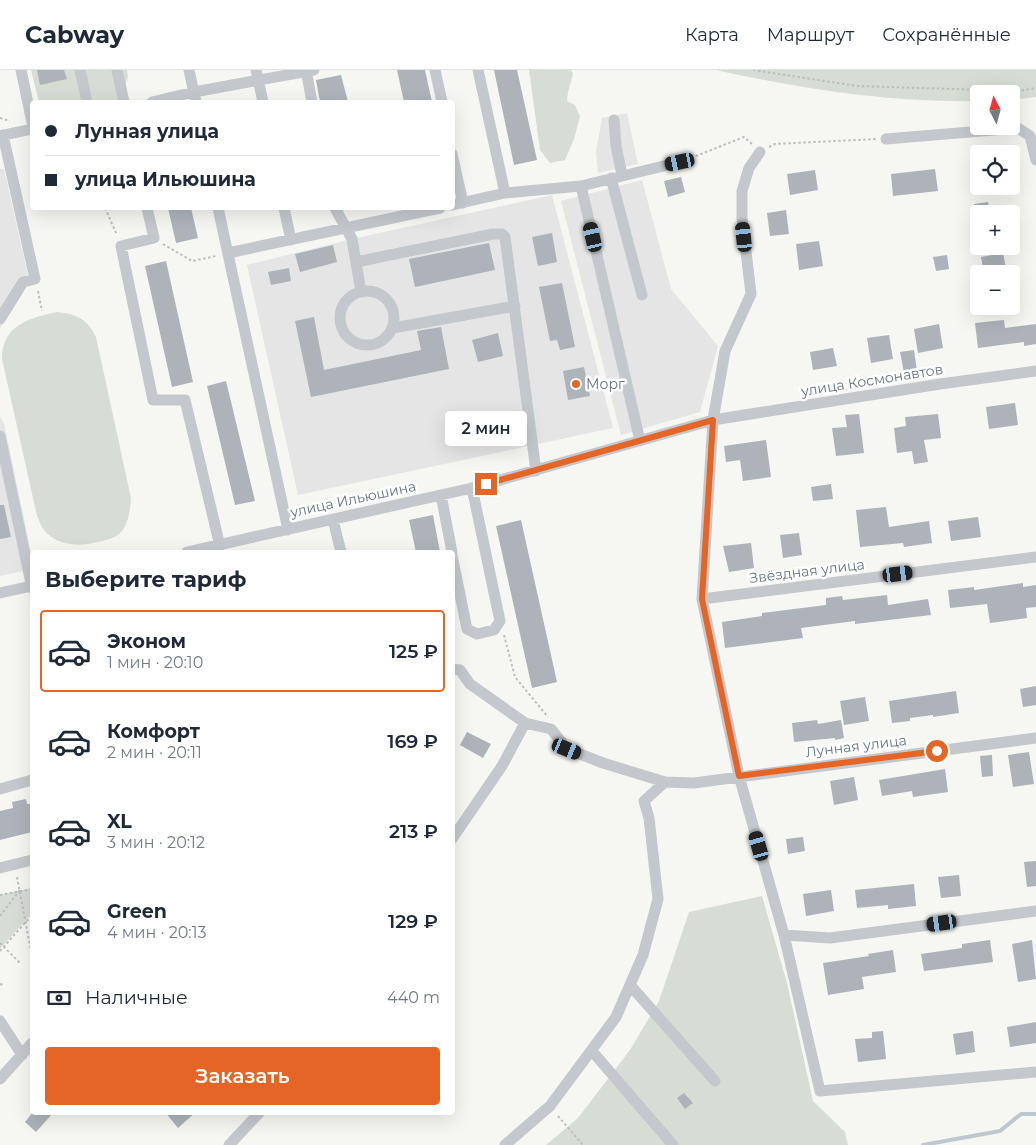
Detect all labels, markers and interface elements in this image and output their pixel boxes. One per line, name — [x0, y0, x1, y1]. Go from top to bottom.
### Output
text: Cabway — [25, 20, 124, 49]
text: Карта — [685, 24, 739, 46]
text: Маршрут — [767, 24, 854, 46]
text: Сохранённые — [882, 24, 1011, 46]
north arrow — [970, 85, 1020, 135]
map controls — [970, 85, 1020, 315]
text: Лунная улица — [75, 120, 219, 143]
button: locate — [970, 145, 1020, 195]
car — [663, 152, 696, 172]
text: улица Ильюшина — [75, 168, 256, 191]
button: + — [970, 205, 1020, 255]
car — [582, 221, 603, 253]
car — [734, 221, 753, 253]
button: − — [970, 265, 1020, 315]
street label: улица Космонавтов — [799, 360, 944, 400]
place label: Морг — [586, 375, 625, 393]
marker: Морг — [570, 378, 582, 390]
callout: 2 мин — [445, 412, 527, 446]
text: 2 мин — [462, 419, 510, 438]
route end — [475, 473, 497, 495]
street label: улица Ильюшина — [288, 477, 417, 521]
street label: Звёздная улица — [748, 555, 866, 587]
car — [882, 565, 913, 583]
text: Выберите тариф — [45, 566, 246, 593]
icon: car — [47, 629, 92, 674]
text: Эконом — [107, 630, 186, 653]
text: 125 ₽ — [389, 640, 438, 663]
text: 1 мин · 20:10 — [107, 653, 203, 672]
icon: car — [47, 719, 92, 764]
text: Комфорт — [107, 720, 200, 743]
text: 169 ₽ — [387, 730, 438, 753]
street label: Лунная улица — [804, 731, 908, 761]
car — [550, 736, 583, 762]
route start — [926, 740, 948, 762]
text: 2 мин · 20:11 — [107, 743, 202, 762]
icon: car — [47, 809, 92, 854]
text: XL — [107, 810, 132, 833]
text: 213 ₽ — [389, 820, 438, 843]
car — [747, 830, 770, 862]
text: 3 мин · 20:12 — [107, 833, 205, 852]
icon: car — [47, 899, 92, 944]
text: Green — [107, 900, 167, 923]
text: 129 ₽ — [388, 910, 438, 933]
car — [926, 913, 957, 933]
text: 4 мин · 20:13 — [107, 923, 206, 942]
icon: cash — [45, 984, 73, 1012]
text: Наличные — [85, 986, 188, 1009]
text: 440 m — [387, 988, 440, 1007]
button: Заказать — [45, 1047, 440, 1105]

